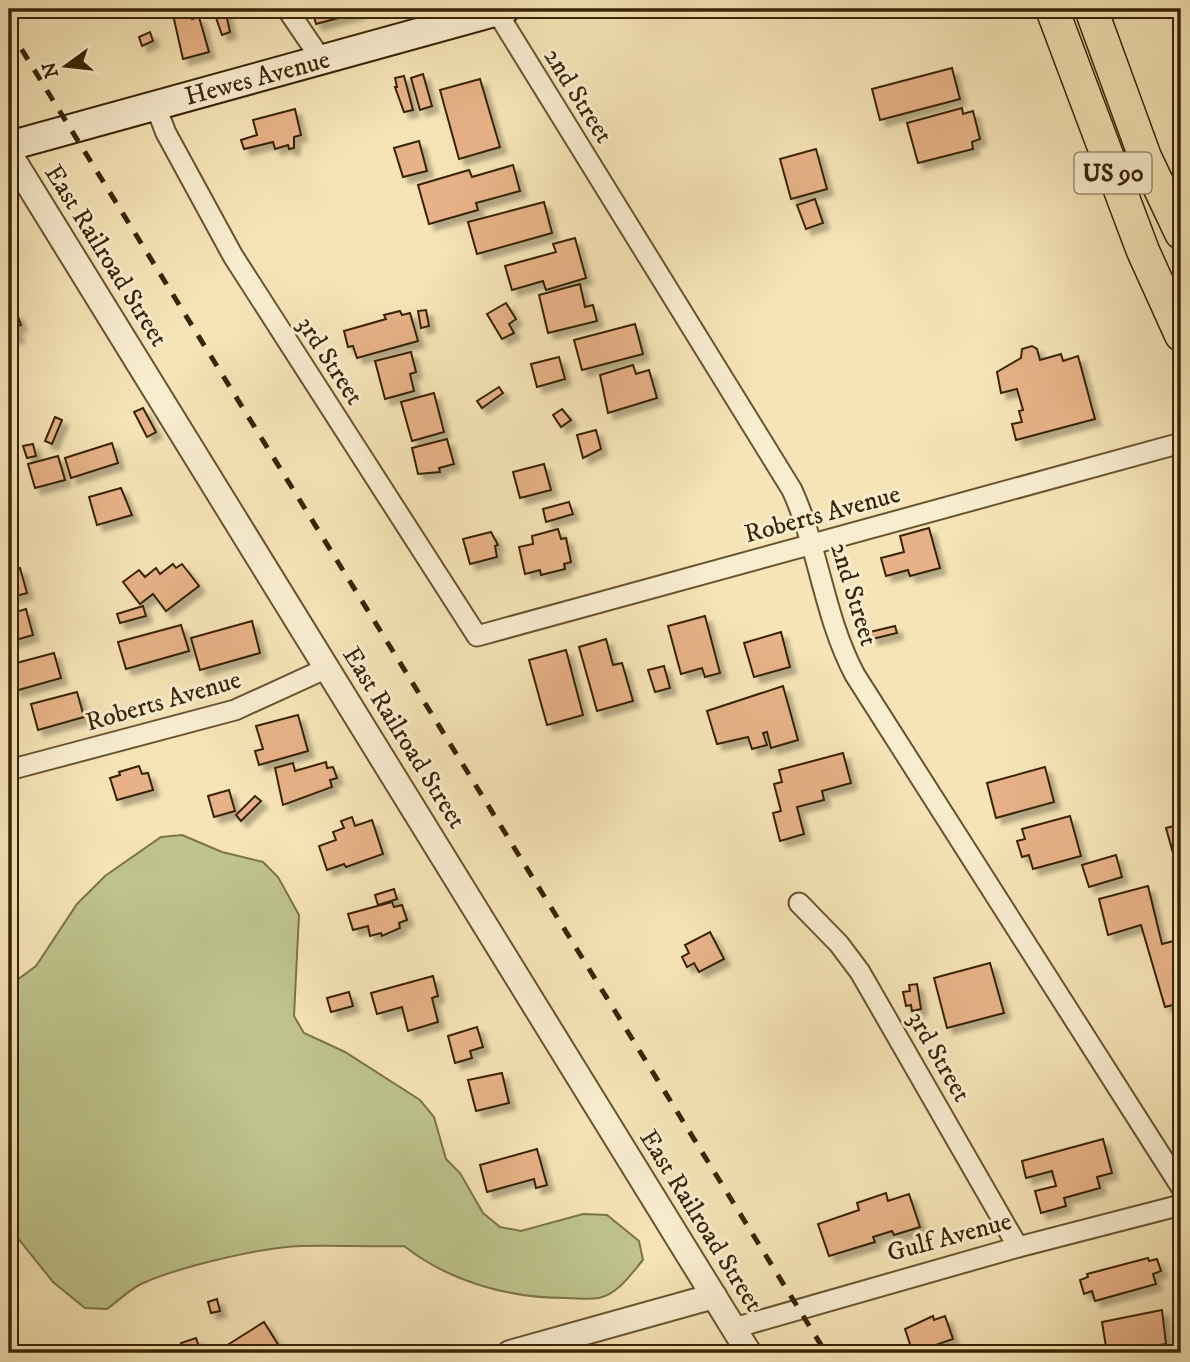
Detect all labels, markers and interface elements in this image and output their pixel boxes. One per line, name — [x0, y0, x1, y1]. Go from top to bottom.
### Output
north arrow — [32, 32, 102, 102]
street label: 2nd Street — [536, 42, 620, 150]
street label: Hewes Avenue — [181, 43, 334, 114]
text: N — [38, 59, 64, 81]
road number: US 90 — [1074, 153, 1152, 194]
street label: East Railroad Street — [37, 159, 175, 353]
street label: 3rd Street — [289, 310, 371, 411]
street label: Roberts Avenue — [741, 478, 904, 551]
street label: 2nd Street — [822, 539, 885, 650]
street label: East Railroad Street — [335, 641, 473, 835]
street label: Roberts Avenue — [82, 664, 245, 739]
street label: 3rd Street — [900, 1005, 978, 1108]
street label: East Railroad Street — [632, 1124, 770, 1318]
street label: Gulf Avenue — [884, 1205, 1015, 1270]

